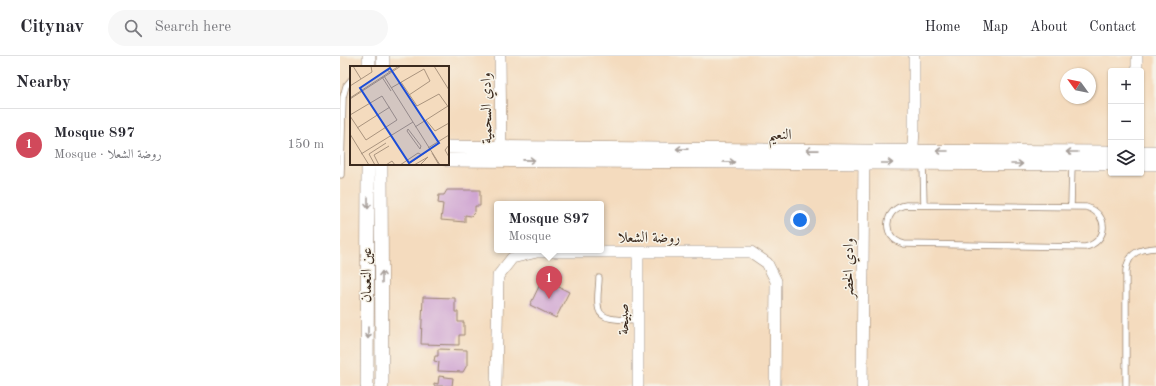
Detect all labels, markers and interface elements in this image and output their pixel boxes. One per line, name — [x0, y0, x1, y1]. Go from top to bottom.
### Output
search box — [108, 10, 388, 46]
icon: search — [122, 17, 144, 39]
text: Citynav — [20, 18, 84, 37]
text: Search here — [154, 20, 231, 35]
text: Home — [925, 20, 960, 34]
text: Map — [982, 20, 1008, 34]
text: About — [1030, 20, 1067, 34]
text: Contact — [1089, 20, 1136, 34]
inset map — [350, 66, 449, 165]
north arrow — [1060, 68, 1096, 104]
map controls — [1108, 68, 1144, 176]
button: + — [1108, 68, 1144, 104]
street label: وادي السحمية — [479, 72, 499, 144]
text: Nearby — [16, 74, 71, 91]
button: − — [1108, 104, 1144, 140]
text: Mosque 897 — [54, 126, 135, 141]
street label: النعيم — [768, 128, 792, 149]
text: 1 — [25, 138, 33, 151]
text: 150 m — [287, 138, 324, 151]
button: layers — [1108, 140, 1144, 176]
one-way arrow — [676, 145, 689, 153]
one-way arrow — [806, 147, 819, 154]
one-way arrow — [936, 147, 949, 155]
text: Mosque · روضة الشعلا — [54, 148, 162, 161]
one-way arrow — [1066, 148, 1079, 156]
one-way arrow — [522, 156, 535, 164]
one-way arrow — [722, 158, 735, 166]
one-way arrow — [880, 159, 893, 167]
one-way arrow — [1010, 160, 1023, 168]
one-way arrow — [364, 196, 372, 209]
popup — [494, 201, 604, 253]
your location — [790, 210, 810, 230]
text: Mosque 897 — [509, 212, 589, 227]
text: Mosque — [509, 230, 551, 243]
street label: روضة الشعلا — [618, 231, 680, 246]
street label: وادي الخضر — [842, 238, 860, 300]
street label: عين النعمان — [360, 247, 375, 303]
pin: 1 — [536, 266, 562, 299]
one-way arrow — [378, 271, 386, 284]
street label: صبيحة — [617, 303, 632, 335]
one-way arrow — [364, 326, 372, 339]

